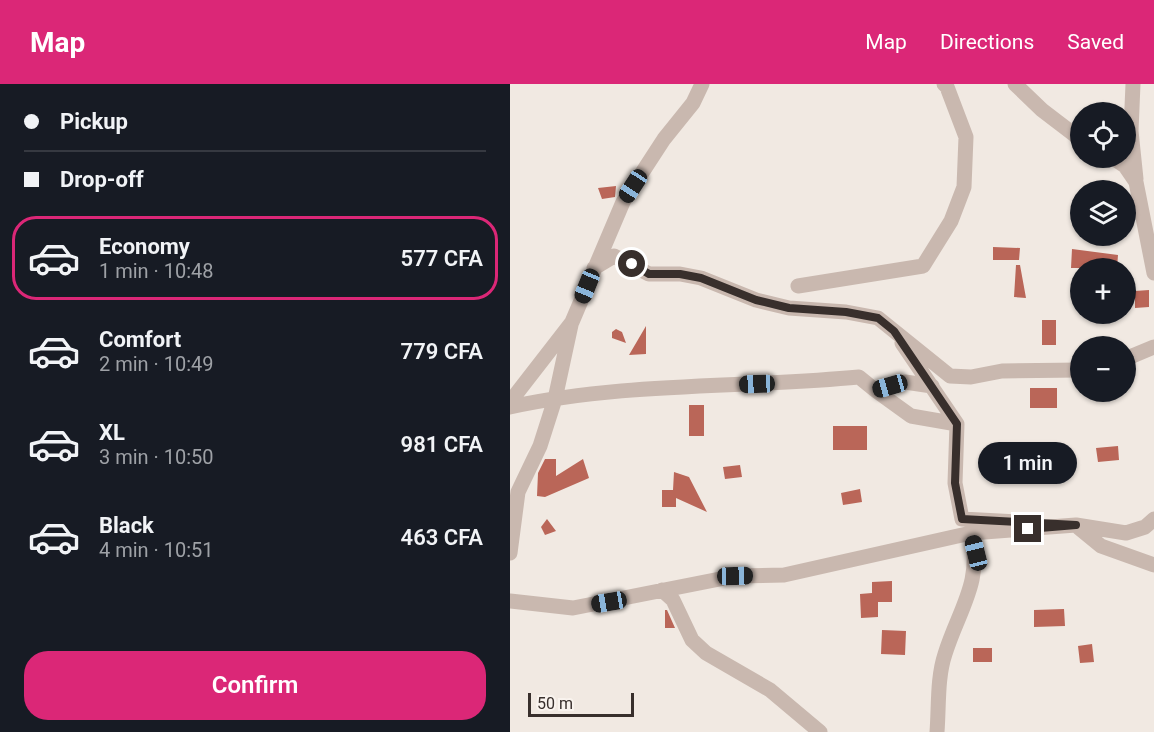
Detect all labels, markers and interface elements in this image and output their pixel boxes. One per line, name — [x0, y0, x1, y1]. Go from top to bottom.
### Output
text: Map — [30, 26, 85, 59]
text: Map — [865, 30, 907, 54]
text: Directions — [940, 30, 1034, 54]
text: Saved — [1067, 30, 1124, 54]
map controls — [1070, 102, 1136, 402]
button: locate — [1070, 102, 1136, 168]
text: Pickup — [60, 109, 128, 134]
car — [616, 166, 650, 206]
text: Drop-off — [60, 167, 144, 192]
button: layers — [1070, 180, 1136, 246]
icon: car — [27, 231, 81, 285]
text: Economy — [99, 234, 190, 259]
text: 577 CFA — [401, 246, 483, 271]
route start — [618, 250, 645, 277]
button: + — [1070, 258, 1136, 324]
text: 1 min · 10:48 — [99, 259, 214, 283]
car — [572, 266, 602, 306]
icon: car — [27, 324, 81, 378]
text: Comfort — [99, 327, 181, 352]
button: − — [1070, 336, 1136, 402]
text: 779 CFA — [401, 339, 483, 364]
text: 2 min · 10:49 — [99, 352, 214, 376]
car — [870, 372, 910, 400]
car — [739, 374, 775, 394]
icon: car — [27, 417, 81, 471]
text: XL — [99, 420, 125, 445]
text: 981 CFA — [401, 432, 483, 457]
callout: 1 min — [978, 442, 1078, 484]
text: 3 min · 10:50 — [99, 445, 214, 469]
text: 1 min — [1002, 451, 1053, 475]
icon: car — [27, 510, 81, 564]
text: Black — [99, 513, 154, 538]
route end — [1014, 515, 1041, 542]
text: 463 CFA — [401, 525, 483, 550]
car — [963, 533, 989, 573]
text: 4 min · 10:51 — [99, 538, 214, 562]
car — [717, 567, 753, 585]
car — [590, 590, 628, 614]
button: Confirm — [24, 651, 486, 720]
scale bar — [528, 690, 634, 718]
text: 50 m — [537, 694, 573, 713]

